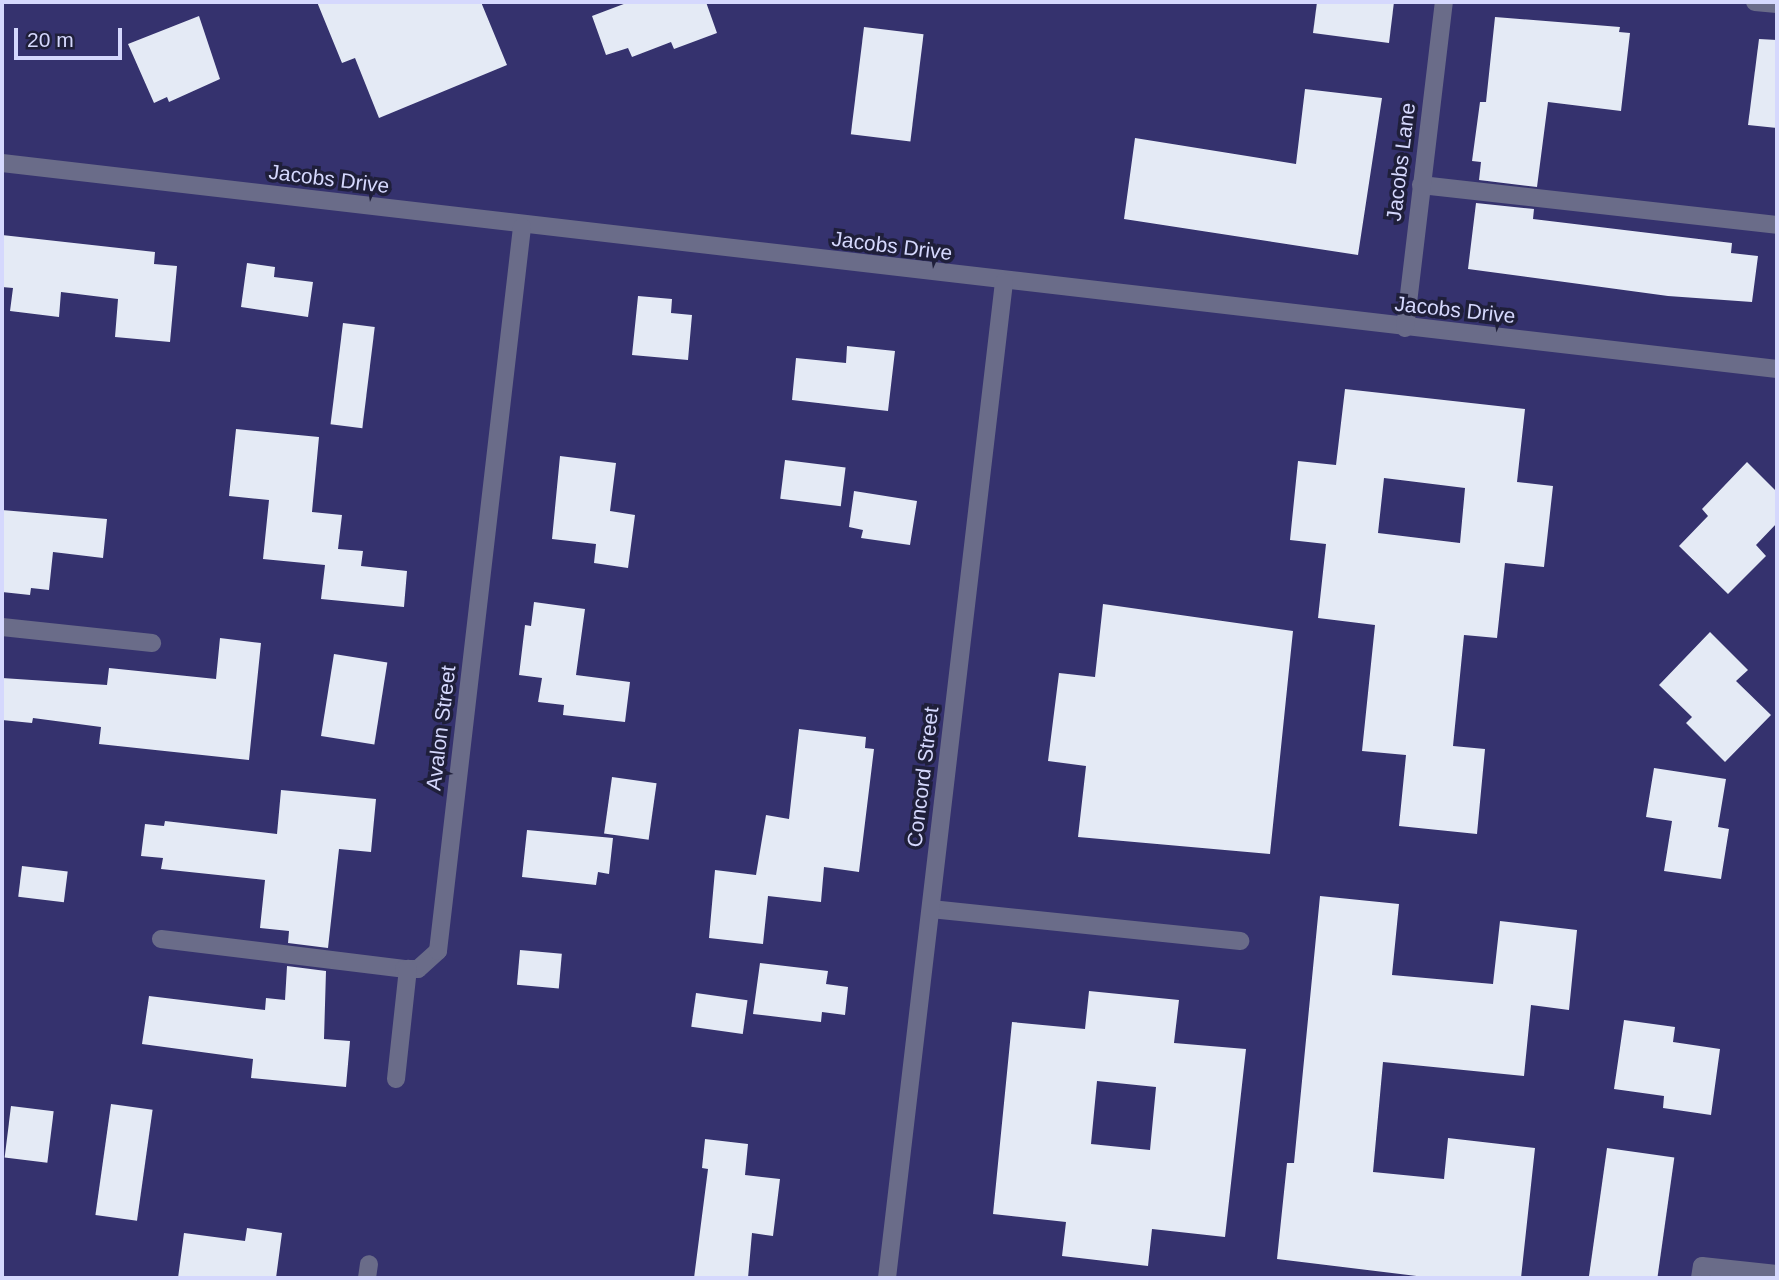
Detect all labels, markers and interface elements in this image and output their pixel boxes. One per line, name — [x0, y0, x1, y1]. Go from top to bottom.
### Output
scale bar — [18, 14, 126, 58]
text: 20 m — [27, 28, 74, 51]
street label: Jacobs Lane — [1381, 101, 1421, 223]
street label: Jacobs Drive — [267, 159, 391, 199]
street label: Jacobs Drive — [830, 226, 954, 266]
street label: Jacobs Drive — [1393, 291, 1517, 329]
street label: Avalon Street — [421, 664, 461, 792]
street label: Concord Street — [902, 705, 944, 849]

